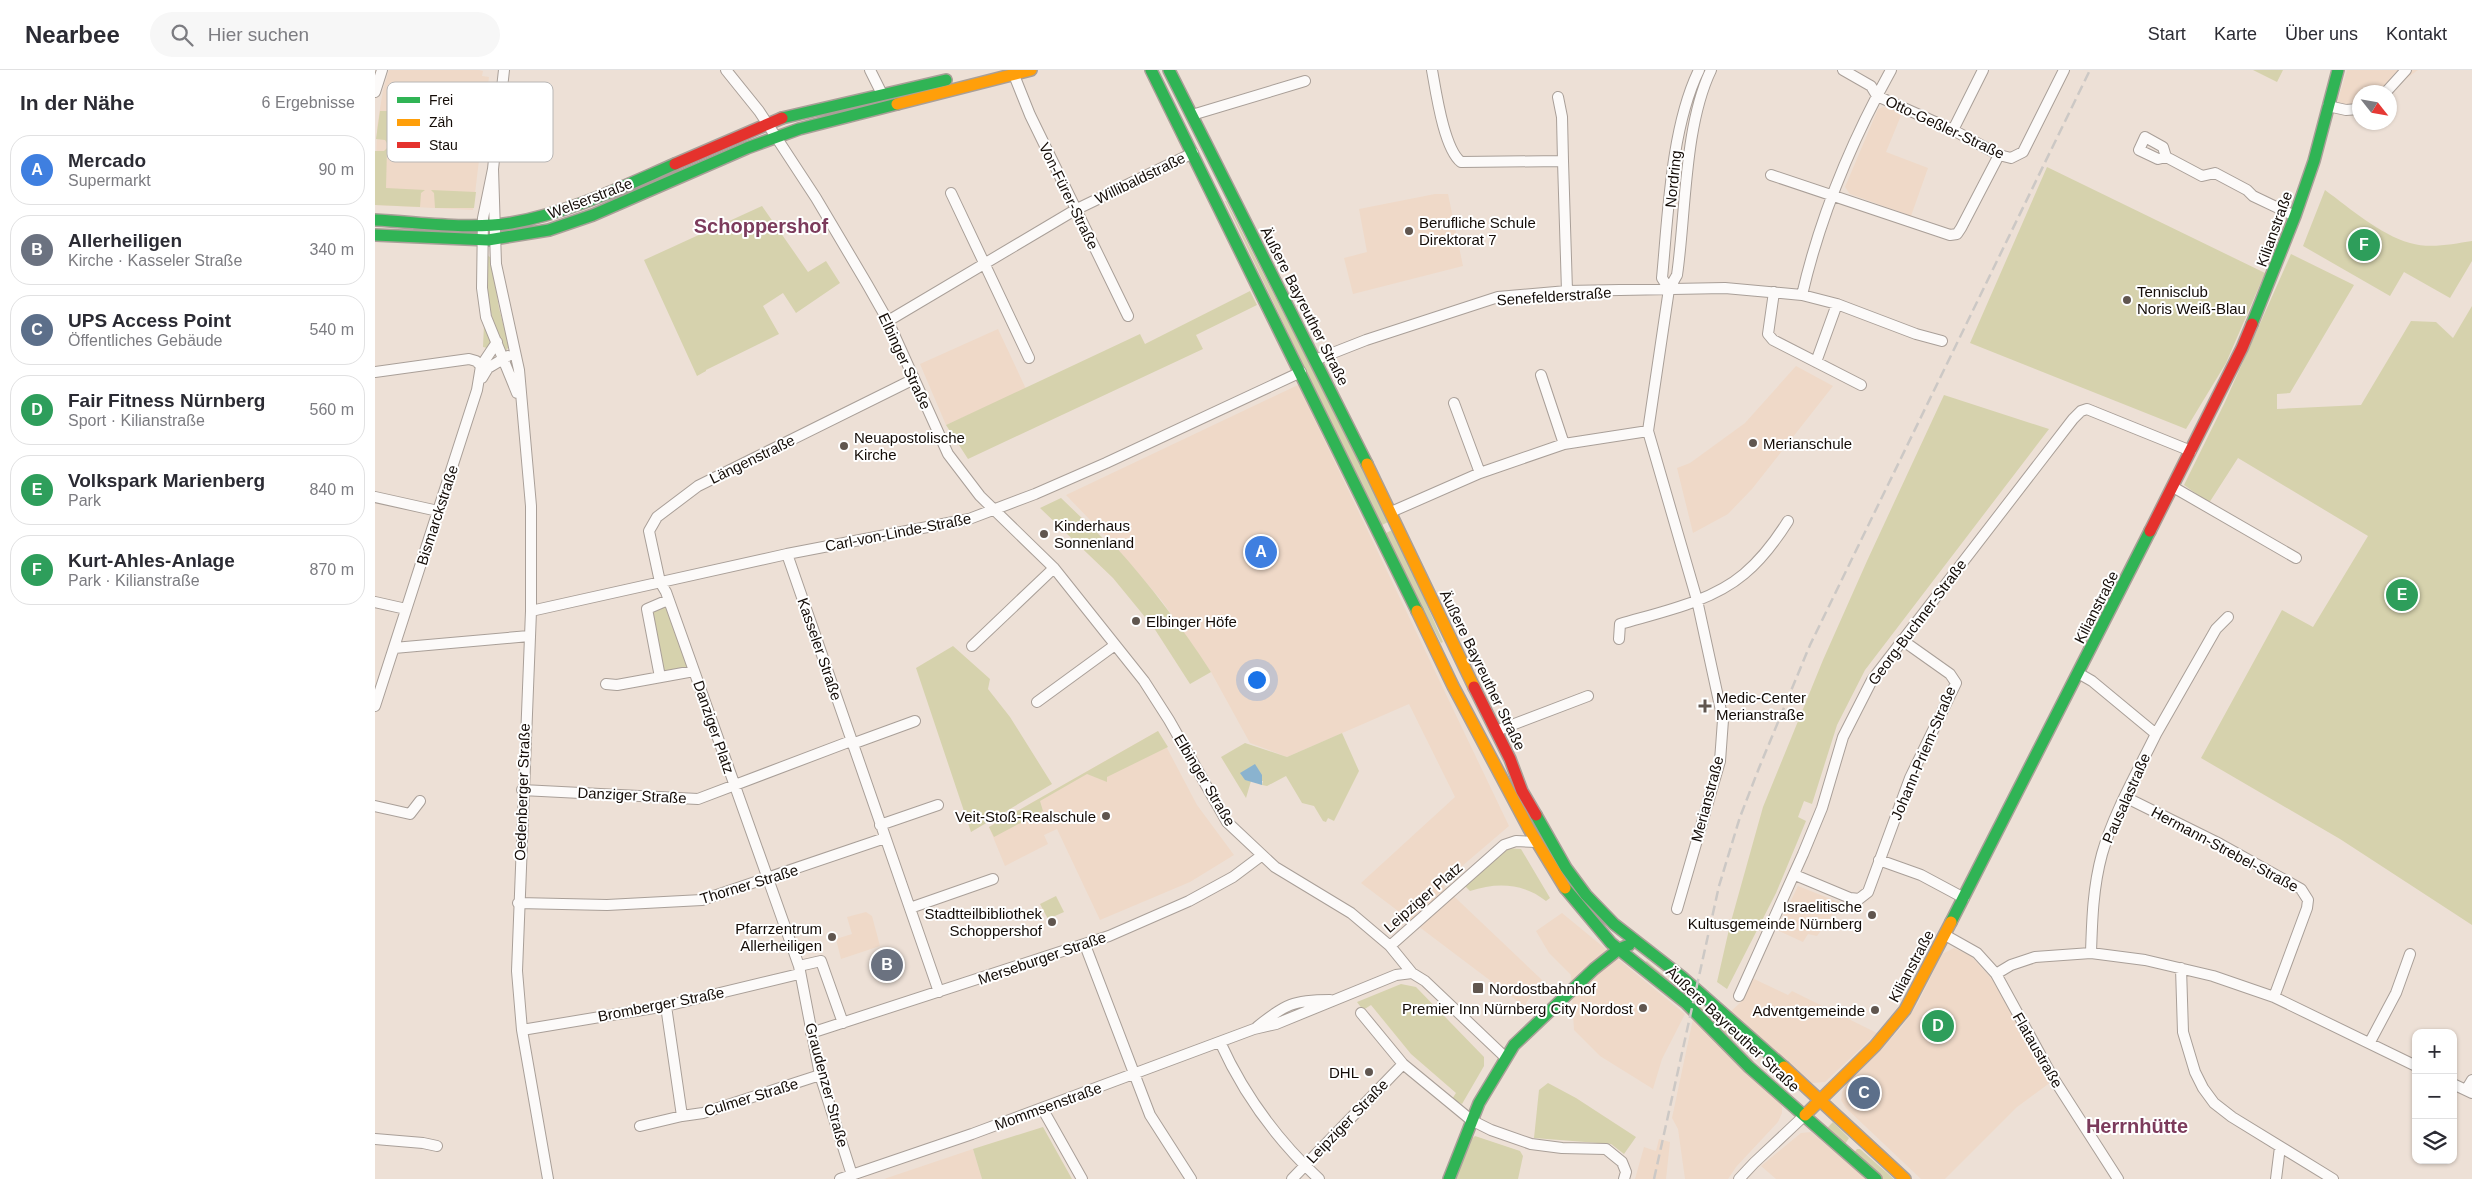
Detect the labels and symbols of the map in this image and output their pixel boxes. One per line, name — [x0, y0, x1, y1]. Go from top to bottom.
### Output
legend — [387, 82, 553, 162]
north arrow — [2352, 85, 2397, 130]
text: Frei — [429, 92, 453, 108]
street label: Otto-Geßler-Straße — [1883, 92, 2007, 162]
text: Zäh — [429, 114, 453, 130]
text: Stau — [429, 137, 458, 153]
street label: Von-Fürer-Straße — [1036, 140, 1102, 252]
street label: Willibaldstraße — [1092, 149, 1188, 207]
street label: Nordring — [1662, 150, 1684, 208]
street label: Welserstraße — [545, 174, 635, 222]
street label: Kilianstraße — [2252, 189, 2296, 269]
place label: Berufliche Schule Direktorat 7 — [1419, 214, 1536, 248]
district label: Schoppershof — [694, 215, 829, 237]
street label: Äußere Bayreuther Straße — [1257, 224, 1353, 388]
marker: Berufliche Schule Direktorat 7 — [1403, 225, 1415, 237]
pin: F — [2348, 226, 2380, 264]
place label: Tennisclub Noris Weiß-Blau — [2137, 283, 2246, 317]
street label: Senefelderstraße — [1496, 284, 1612, 308]
marker: Tennisclub Noris Weiß-Blau — [2121, 294, 2133, 306]
street label: Elbinger Straße — [875, 310, 935, 412]
place label: Neuapostolische Kirche — [854, 429, 965, 463]
street label: Längenstraße — [707, 431, 797, 487]
place label: Merianschule — [1763, 435, 1852, 452]
marker: Merianschule — [1747, 437, 1759, 449]
marker: Neuapostolische Kirche — [838, 440, 850, 452]
street label: Bismarckstraße — [413, 463, 461, 567]
street label: Carl-von-Linde-Straße — [824, 509, 972, 555]
place label: Kinderhaus Sonnenland — [1054, 517, 1134, 551]
marker: Kinderhaus Sonnenland — [1038, 528, 1050, 540]
pin: A — [1245, 533, 1277, 571]
street label: Georg-Buchner-Straße — [1864, 556, 1970, 688]
street label: Kilianstraße — [2070, 568, 2122, 646]
pin: E — [2386, 576, 2418, 614]
street label: Äußere Bayreuther Straße — [1437, 587, 1529, 753]
street label: Kasseler Straße — [794, 595, 846, 703]
place label: Elbinger Höfe — [1146, 613, 1237, 630]
marker: Elbinger Höfe — [1130, 615, 1142, 627]
your location — [1244, 667, 1270, 693]
street label: Danziger Platz — [690, 678, 738, 776]
street label: Johann-Priem-Straße — [1887, 684, 1959, 822]
place label: Medic-Center Merianstraße — [1716, 689, 1806, 723]
marker: Medic-Center Merianstraße — [1698, 699, 1712, 713]
street label: Oedenberger Straße — [511, 723, 533, 861]
street label: Elbinger Straße — [1171, 731, 1239, 829]
street label: Pausalastraße — [2099, 750, 2153, 846]
street label: Merianstraße — [1687, 754, 1727, 844]
street label: Danziger Straße — [577, 784, 687, 806]
street label: Hermann-Strebel-Straße — [2149, 803, 2301, 895]
place label: Veit-Stoß-Realschule — [955, 808, 1096, 825]
marker: Veit-Stoß-Realschule — [1100, 810, 1112, 822]
street label: Leipziger Platz — [1380, 858, 1466, 936]
street label: Thorner Straße — [698, 861, 800, 907]
place label: Israelitische Kultusgemeinde Nürnberg — [1688, 898, 1862, 932]
place label: Stadtteilbibliothek Schoppershof — [924, 905, 1043, 939]
marker: Israelitische Kultusgemeinde Nürnberg — [1866, 909, 1878, 921]
marker: Stadtteilbibliothek Schoppershof — [1046, 916, 1058, 928]
place label: Pfarrzentrum Allerheiligen — [735, 920, 822, 954]
street label: Kilianstraße — [1885, 927, 1937, 1005]
street label: Merseburger Straße — [976, 928, 1108, 988]
marker: Pfarrzentrum Allerheiligen — [826, 931, 838, 943]
pin: B — [871, 946, 903, 984]
street label: Äußere Bayreuther Straße — [1663, 963, 1803, 1095]
place label: Nordostbahnhof — [1489, 980, 1597, 997]
marker: Nordostbahnhof — [1471, 981, 1485, 995]
street label: Bromberger Straße — [596, 983, 726, 1025]
place label: Premier Inn Nürnberg City Nordost — [1402, 1000, 1634, 1017]
marker: Premier Inn Nürnberg City Nordost — [1637, 1002, 1649, 1014]
place label: Adventgemeinde — [1752, 1002, 1865, 1019]
marker: Adventgemeinde — [1869, 1004, 1881, 1016]
pin: D — [1922, 1007, 1954, 1045]
street label: Flataustraße — [2010, 1009, 2066, 1091]
street label: Graudenzer Straße — [802, 1021, 852, 1149]
place label: DHL — [1329, 1064, 1359, 1081]
marker: DHL — [1363, 1066, 1375, 1078]
pin: C — [1848, 1074, 1880, 1112]
street label: Culmer Straße — [702, 1075, 800, 1119]
street label: Leipziger Straße — [1303, 1076, 1391, 1166]
street label: Mommsenstraße — [992, 1079, 1104, 1133]
district label: Herrnhütte — [2086, 1115, 2188, 1137]

